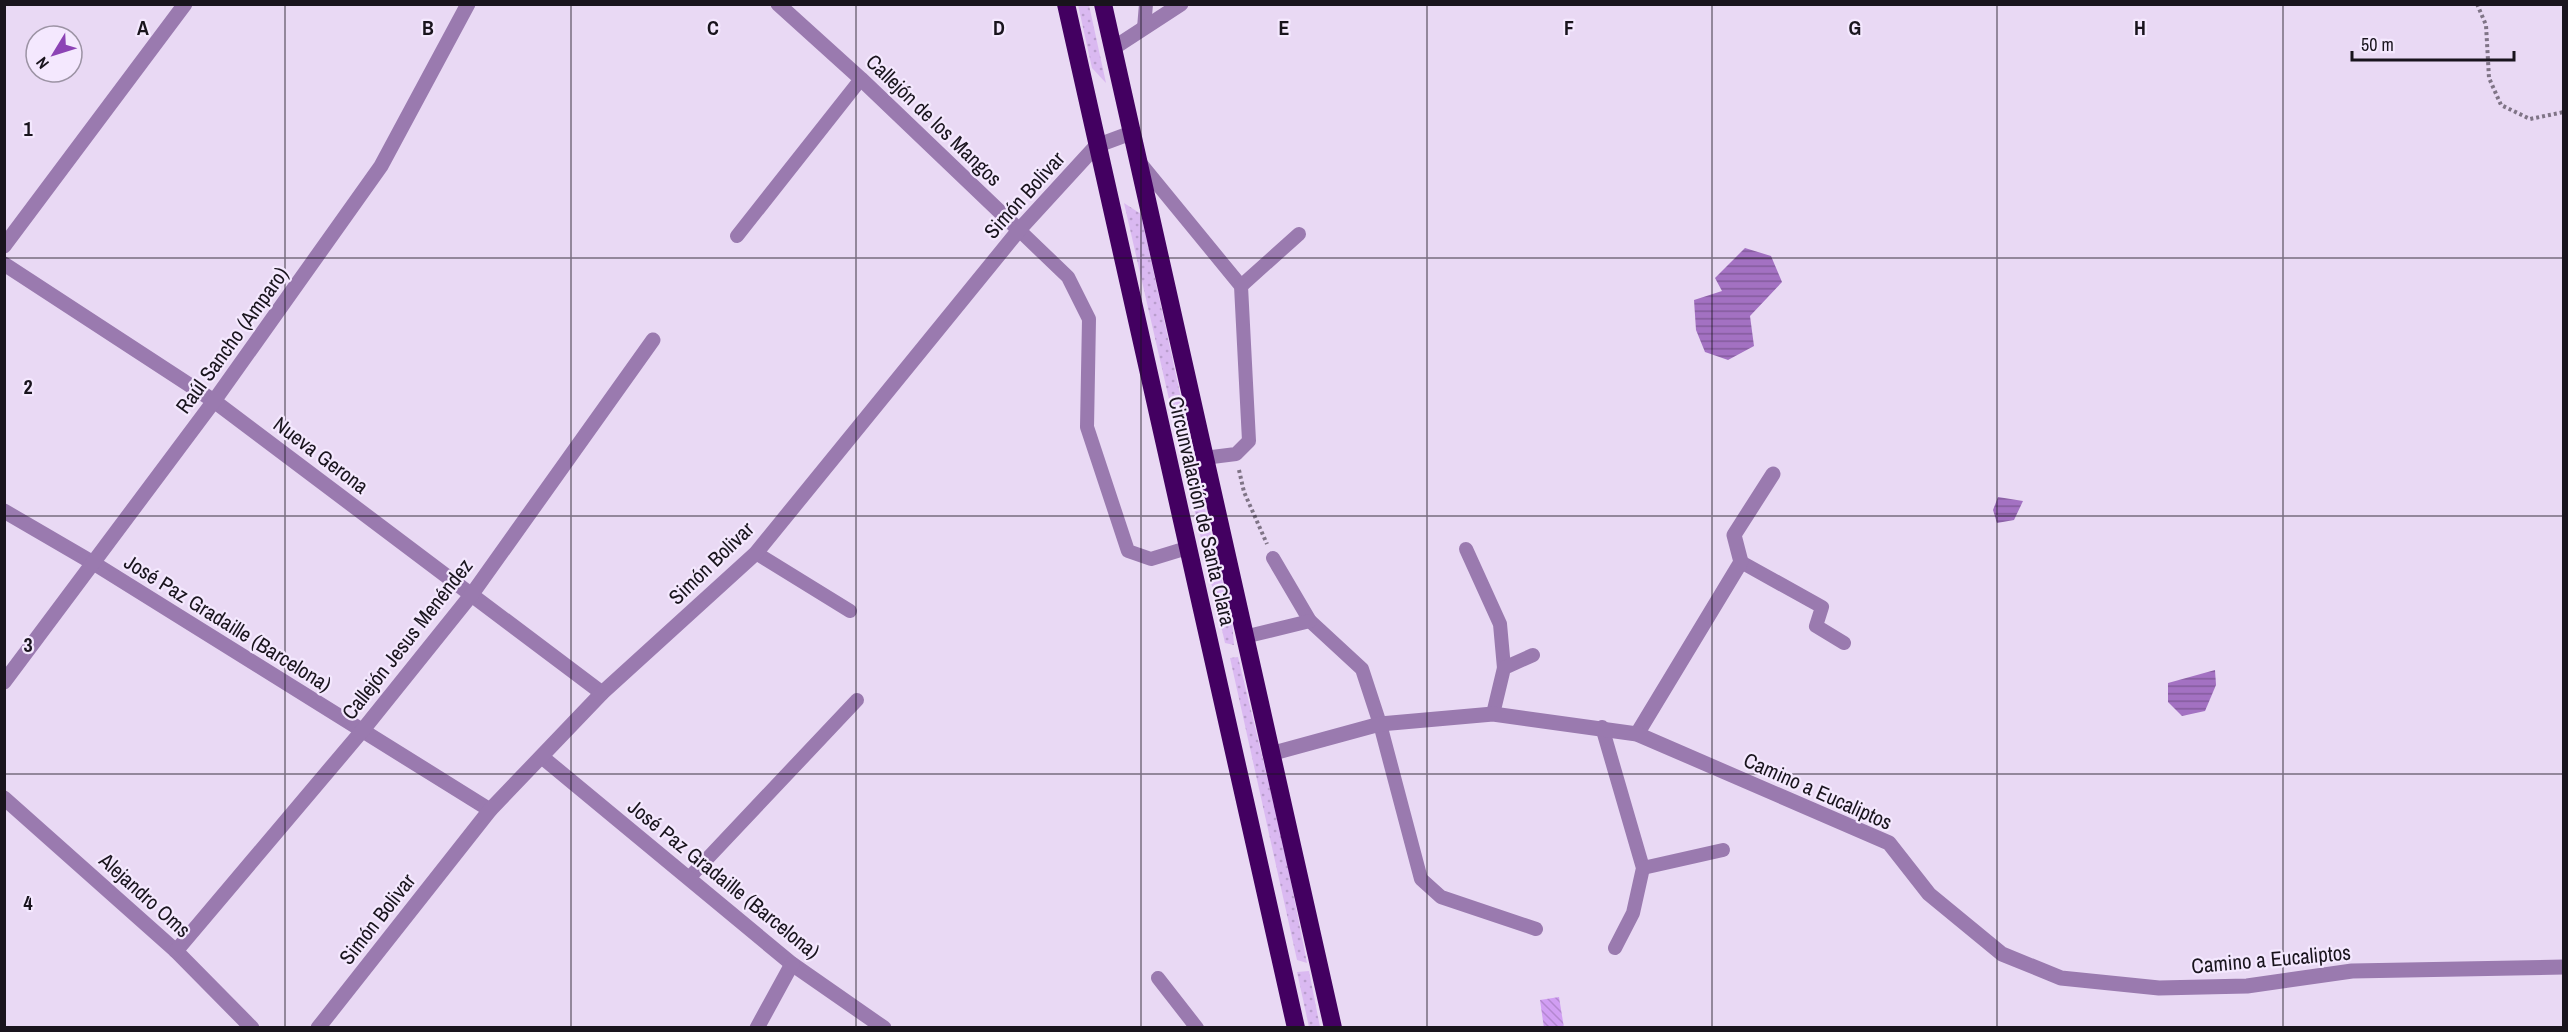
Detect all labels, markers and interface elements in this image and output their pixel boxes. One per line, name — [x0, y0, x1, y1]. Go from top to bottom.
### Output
text: A — [137, 14, 149, 41]
text: B — [422, 14, 434, 41]
text: C — [707, 14, 719, 41]
text: D — [993, 14, 1005, 41]
text: E — [1279, 14, 1290, 41]
text: F — [1564, 14, 1574, 41]
text: G — [1849, 14, 1861, 41]
text: H — [2134, 14, 2146, 41]
north arrow — [24, 24, 84, 84]
scale bar — [2352, 24, 2514, 62]
text: 50 m — [2361, 32, 2394, 57]
street label: Callejón de los Mangos — [860, 47, 1008, 193]
text: N — [31, 53, 54, 74]
text: 1 — [23, 115, 33, 142]
street label: Simón Bolivar — [977, 145, 1071, 245]
street label: Raúl Sancho (Amparo) — [169, 261, 295, 419]
text: 2 — [23, 373, 33, 400]
street label: Circunvalación de Santa Clara — [1161, 393, 1243, 629]
street label: Nueva Gerona — [268, 410, 375, 501]
street label: Simón Bolivar — [662, 515, 760, 611]
street label: José Paz Gradaille (Barcelona) — [119, 547, 337, 699]
street label: Callejón Jesus Menéndez — [335, 552, 479, 726]
text: 3 — [23, 631, 33, 658]
street label: Camino a Eucaliptos — [1739, 745, 1897, 837]
street label: José Paz Gradaille (Barcelona) — [622, 792, 826, 966]
street label: Alejandro Oms — [92, 845, 197, 944]
street label: Simón Bolivar — [332, 867, 422, 971]
text: 4 — [23, 889, 33, 916]
street label: Camino a Eucaliptos — [2190, 938, 2352, 980]

